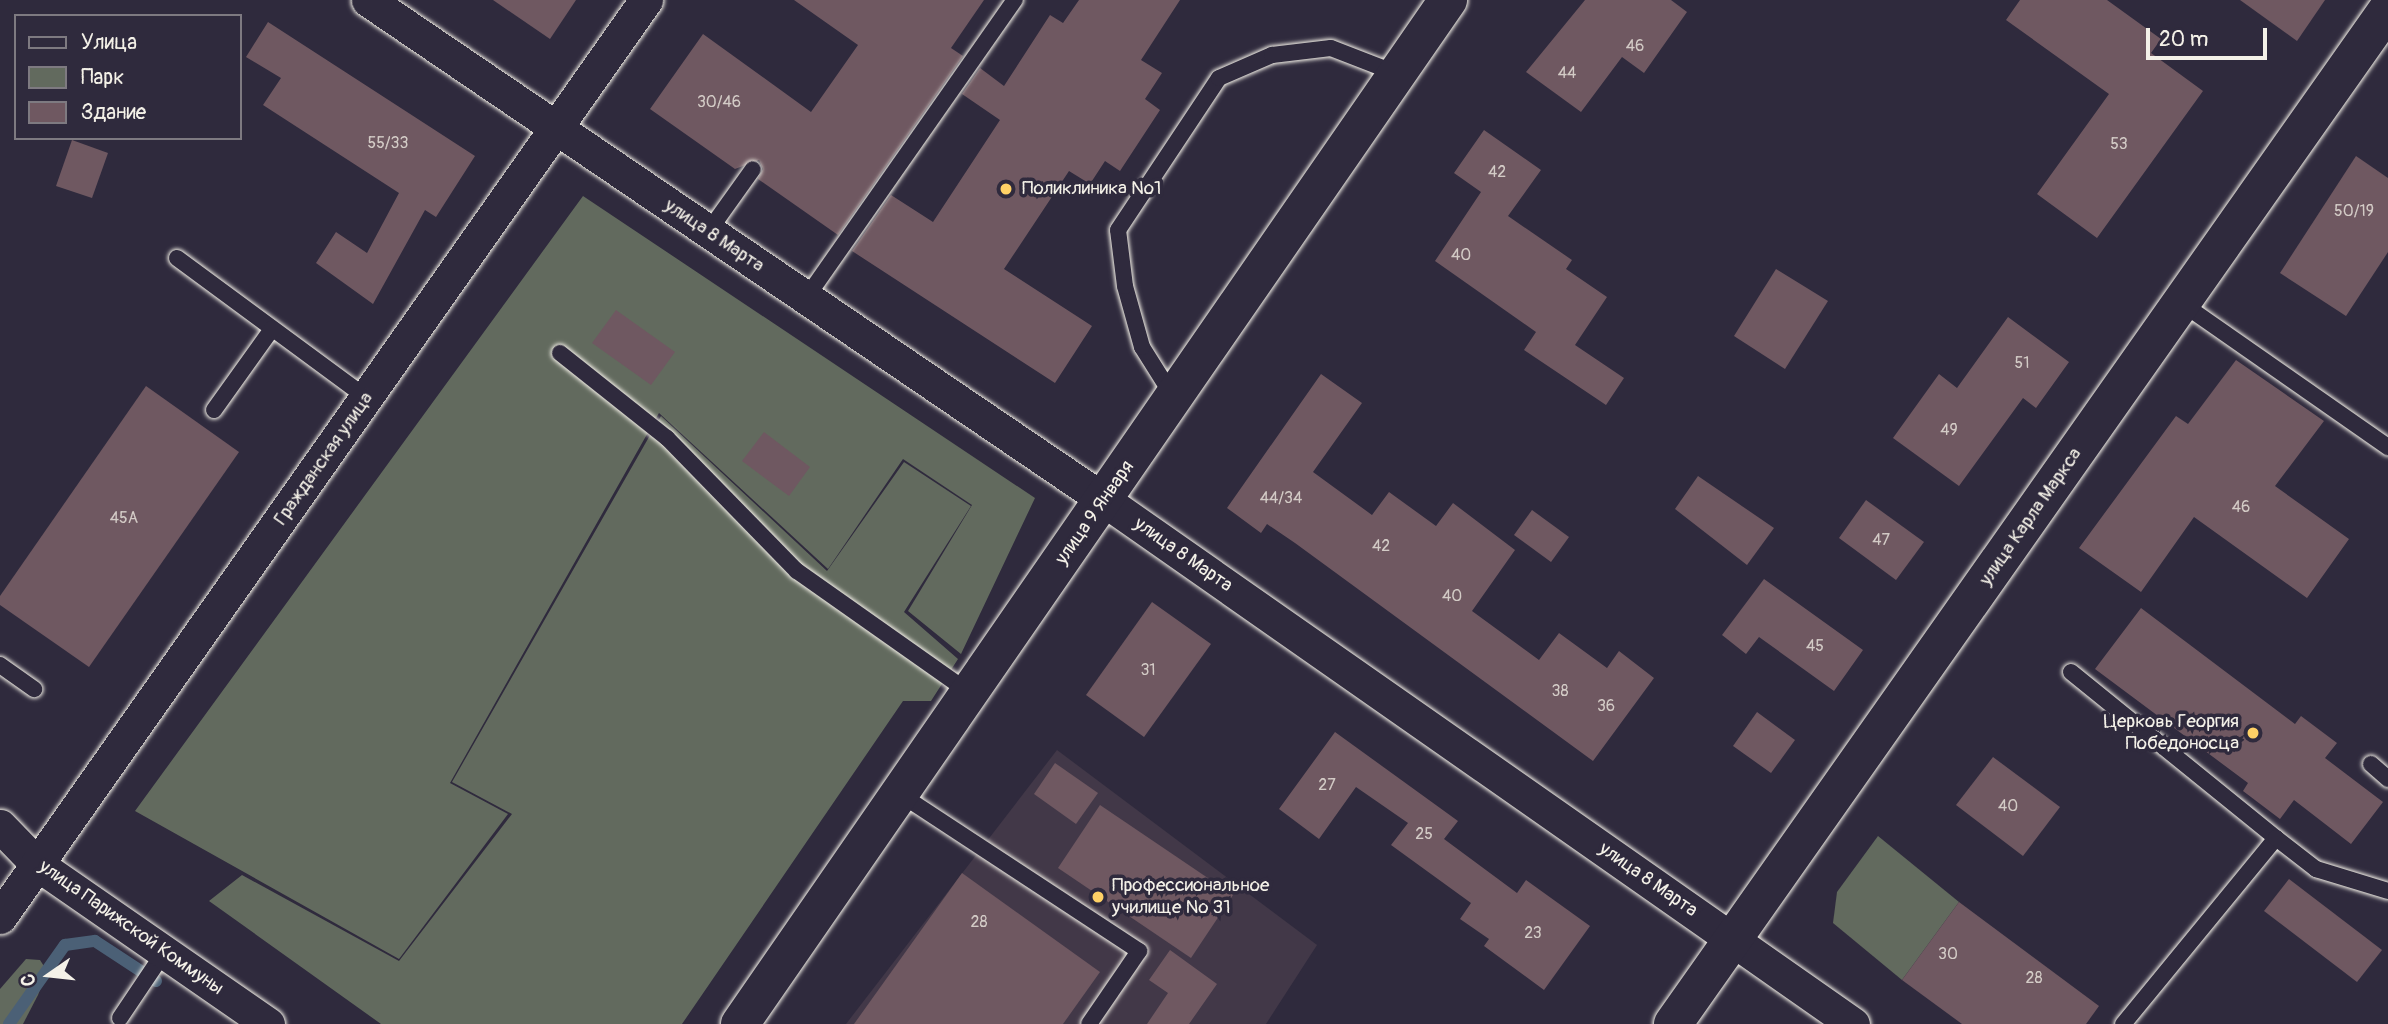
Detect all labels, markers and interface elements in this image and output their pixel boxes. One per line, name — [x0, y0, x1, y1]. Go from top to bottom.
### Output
legend — [14, 14, 242, 140]
scale bar — [2150, 14, 2271, 58]
text: 20 m — [2159, 26, 2208, 53]
text: Улица — [81, 29, 137, 56]
house number: 46 — [1626, 36, 1644, 56]
house number: 44 — [1558, 63, 1576, 83]
text: Парк — [81, 64, 124, 91]
house number: 30/46 — [697, 92, 741, 112]
text: Здание — [81, 99, 146, 126]
house number: 55/33 — [368, 133, 408, 153]
house number: 53 — [2110, 134, 2128, 154]
house number: 42 — [1488, 162, 1506, 182]
place label: Поликлиника №1 — [1022, 178, 1161, 200]
marker: Поликлиника №1 — [996, 179, 1016, 199]
street label: улица 8 Марта — [660, 194, 768, 278]
house number: 50/19 — [2334, 201, 2374, 221]
house number: 40 — [1451, 245, 1471, 265]
house number: 51 — [2015, 353, 2029, 373]
street label: Гражданская улица — [270, 388, 378, 530]
house number: 49 — [1940, 420, 1958, 440]
street label: улица Карла Маркса — [1975, 444, 2087, 590]
street label: улица 9 Января — [1051, 457, 1139, 569]
house number: 44/34 — [1260, 488, 1302, 508]
house number: 46 — [2232, 497, 2250, 517]
house number: 45А — [110, 508, 138, 528]
street label: улица 8 Марта — [1129, 513, 1237, 597]
house number: 47 — [1872, 530, 1890, 550]
house number: 42 — [1372, 536, 1390, 556]
house number: 40 — [1442, 586, 1462, 606]
house number: 45 — [1806, 636, 1824, 656]
house number: 31 — [1140, 660, 1156, 680]
house number: 38 — [1552, 681, 1568, 701]
house number: 36 — [1597, 696, 1615, 716]
place label: Церковь Георгия Победоносца — [2103, 711, 2239, 755]
marker: Церковь Георгия Победоносца — [2245, 725, 2261, 741]
house number: 27 — [1318, 775, 1336, 795]
house number: 40 — [1998, 796, 2018, 816]
house number: 25 — [1415, 824, 1433, 844]
street label: улица 8 Марта — [1594, 838, 1702, 922]
street label: улица Парижской Коммуны — [34, 856, 228, 1000]
place label: Профессиональное училище № 31 — [1112, 875, 1269, 919]
marker: Профессиональное училище № 31 — [1090, 889, 1106, 905]
house number: 28 — [970, 912, 988, 932]
house number: 23 — [1524, 923, 1542, 943]
north arrow — [14, 940, 84, 1010]
house number: 30 — [1938, 944, 1958, 964]
house number: 28 — [2025, 968, 2043, 988]
text: С — [16, 971, 42, 989]

